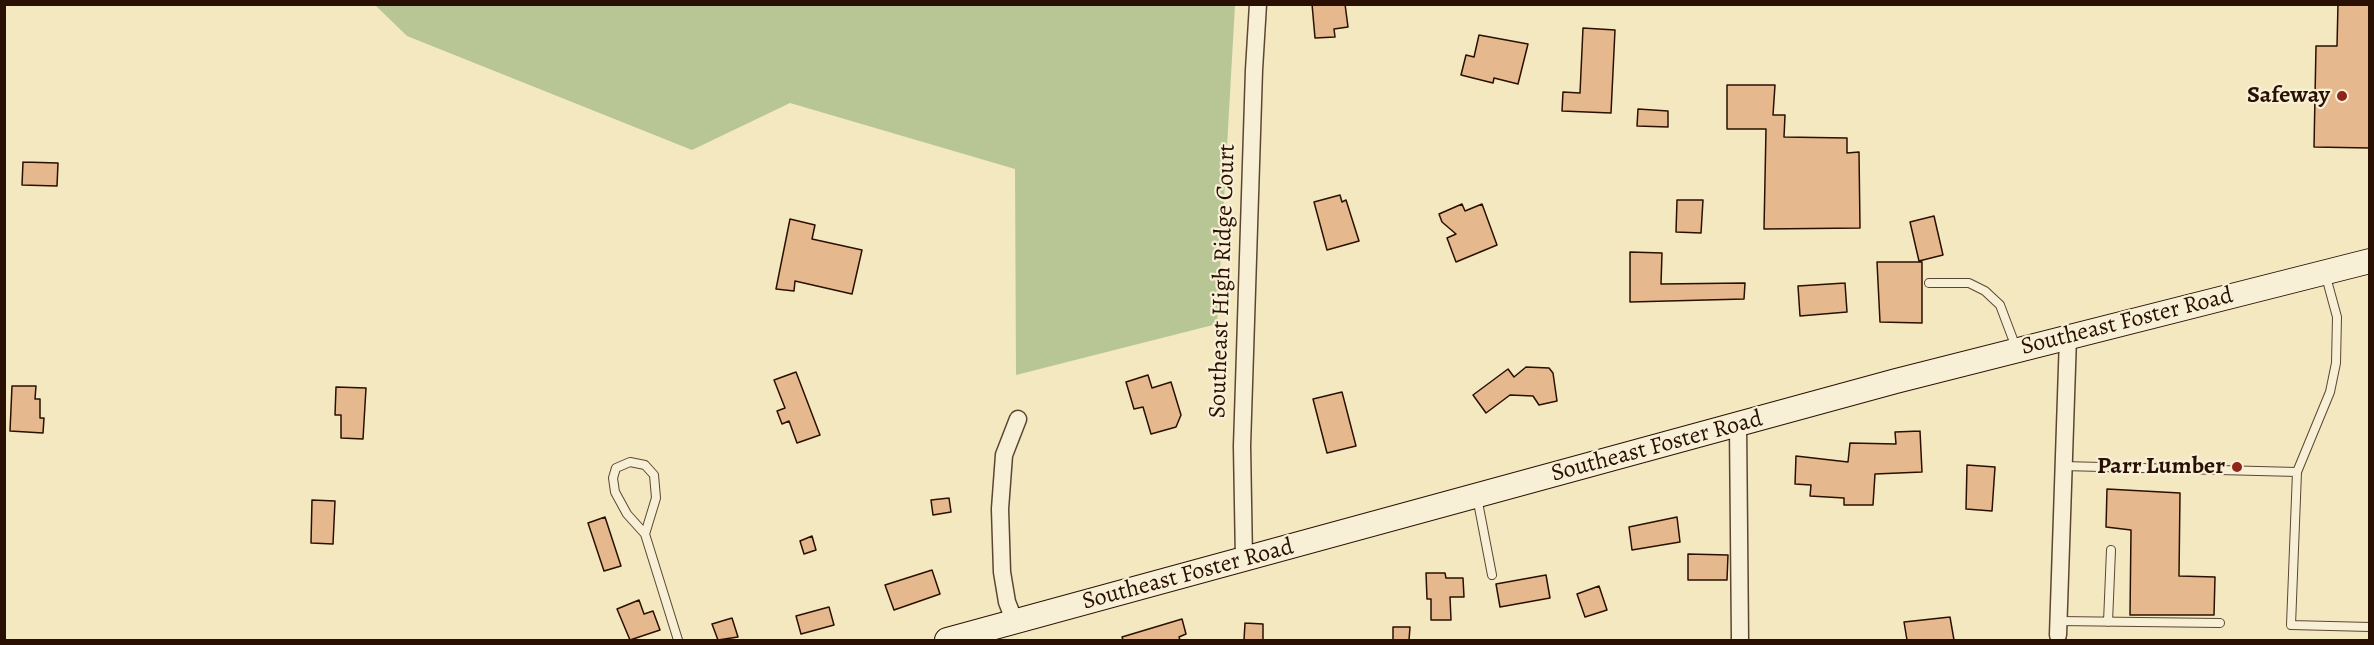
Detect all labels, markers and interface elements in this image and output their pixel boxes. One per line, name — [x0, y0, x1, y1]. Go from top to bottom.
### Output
place label: Safeway — [2247, 82, 2330, 110]
marker: Safeway — [2335, 89, 2349, 103]
street label: Southeast High Ridge Court — [1204, 143, 1242, 419]
street label: Southeast Foster Road — [2018, 282, 2236, 362]
street label: Southeast Foster Road — [1548, 405, 1766, 489]
place label: Parr Lumber — [2097, 453, 2225, 481]
marker: Parr Lumber — [2230, 460, 2244, 474]
street label: Southeast Foster Road — [1079, 533, 1297, 617]

